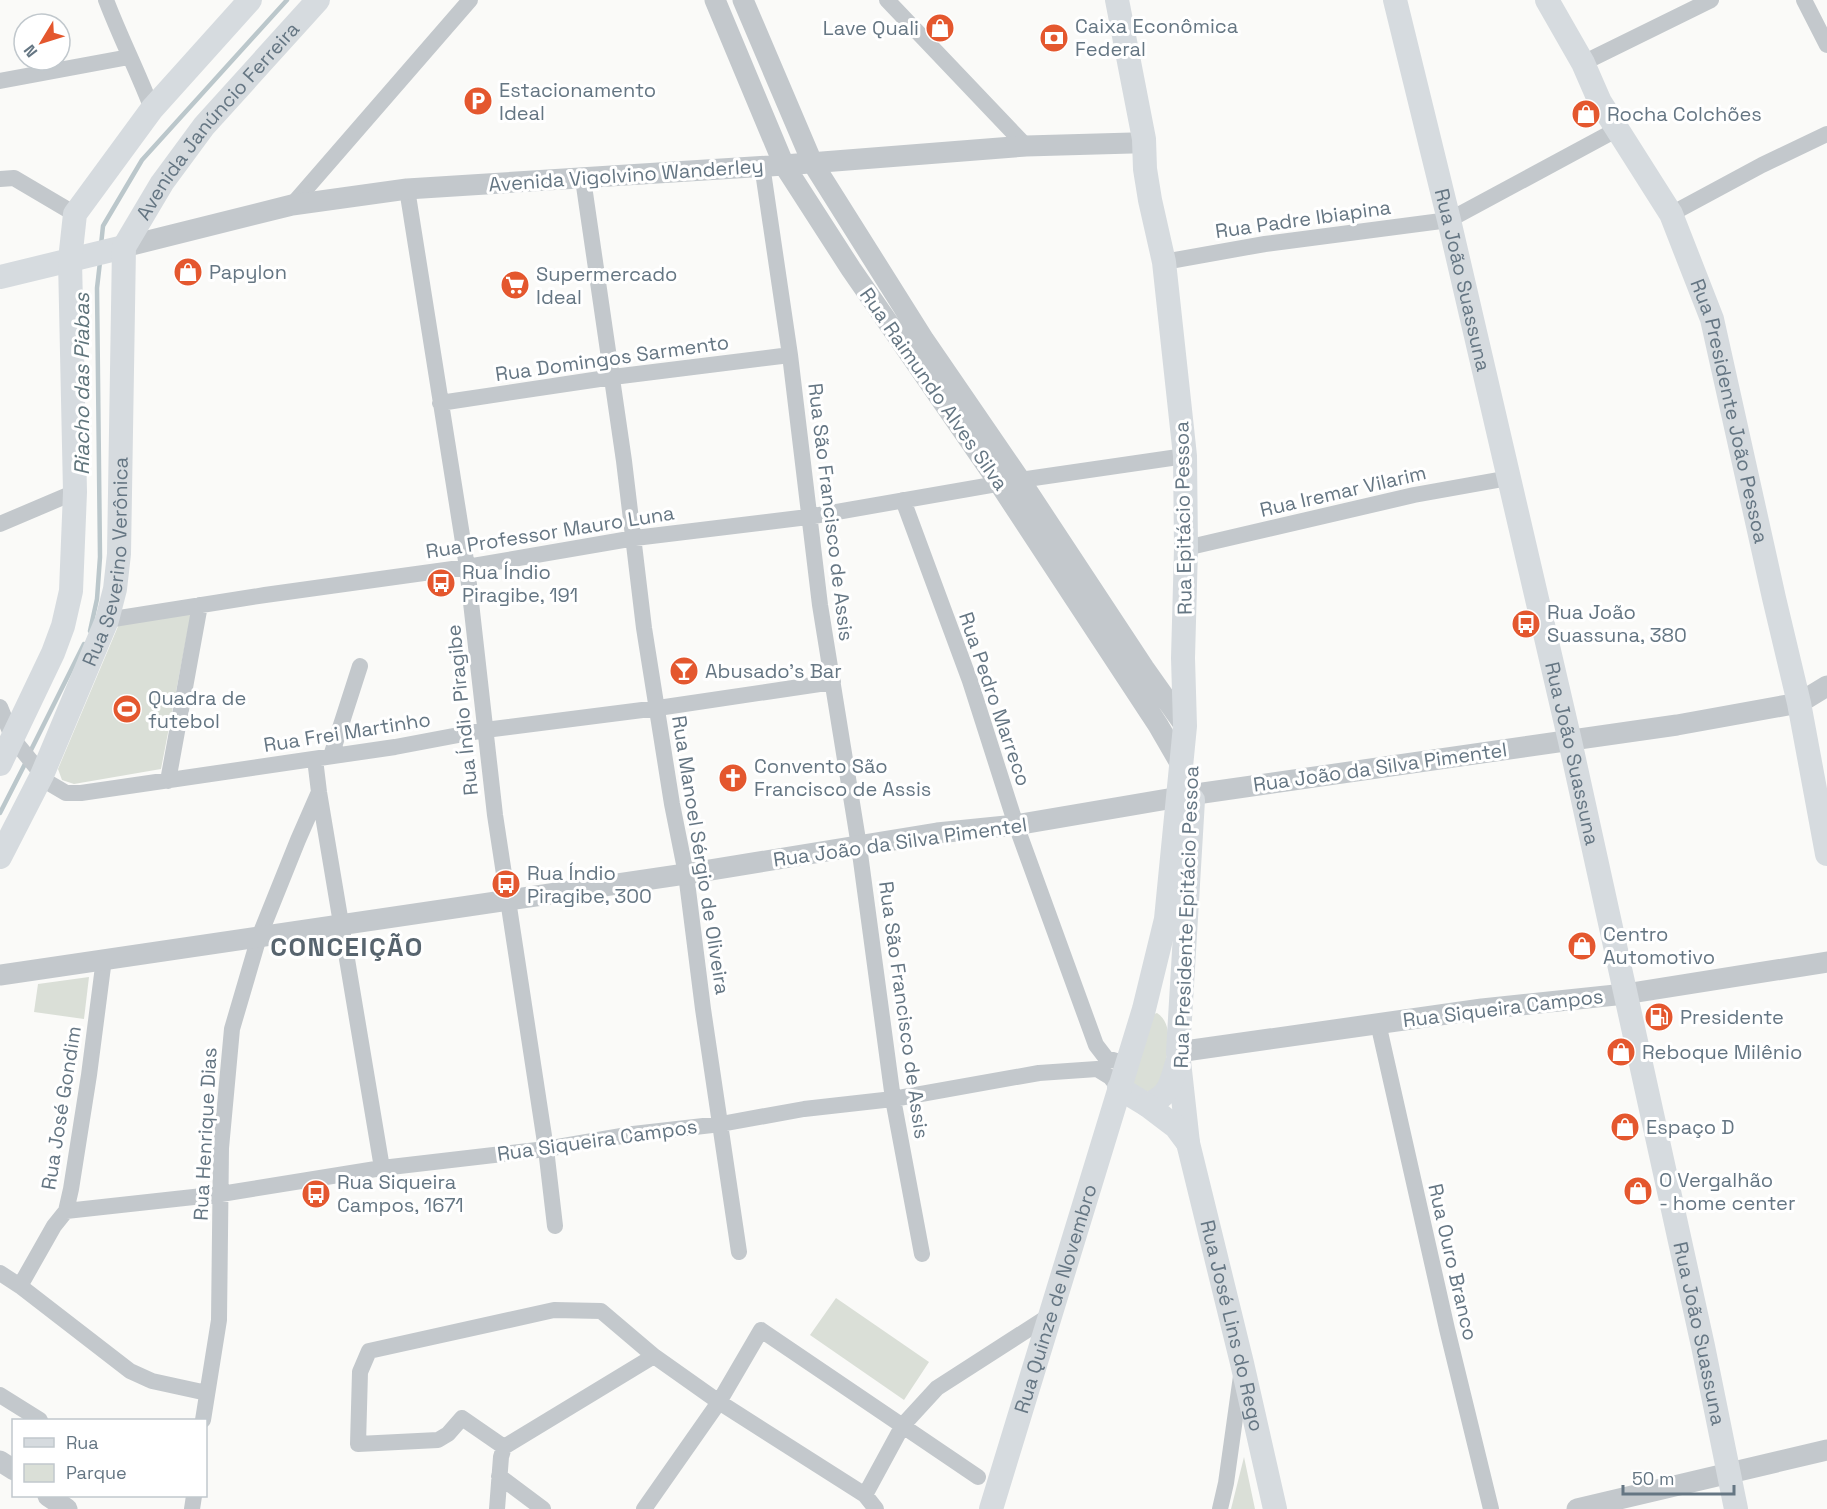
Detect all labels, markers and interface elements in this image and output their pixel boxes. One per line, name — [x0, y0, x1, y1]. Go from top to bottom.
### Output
north arrow — [12, 12, 72, 72]
shop icon: Lave Quali — [924, 12, 956, 44]
place label: Caixa Econômica Federal — [1075, 13, 1238, 62]
place label: Lave Quali — [823, 15, 919, 41]
street label: Avenida Janúncio Ferreira — [130, 16, 305, 225]
bank icon: Caixa Econômica Federal — [1038, 22, 1070, 54]
text: N — [19, 40, 42, 62]
place label: Estacionamento Ideal — [499, 77, 656, 126]
parking icon: Estacionamento Ideal — [462, 85, 494, 117]
shop icon: Rocha Colchões — [1570, 98, 1602, 130]
place label: Rocha Colchões — [1607, 101, 1762, 127]
street label: Avenida Vigolvino Wanderley — [488, 152, 764, 198]
street label: Rua João Suassuna — [1429, 186, 1497, 374]
street label: Rua Padre Ibiapina — [1213, 194, 1393, 244]
shop icon: Papylon — [172, 256, 204, 288]
place label: Papylon — [209, 259, 287, 285]
place label: Supermercado Ideal — [536, 261, 677, 310]
supermarket icon: Supermercado Ideal — [499, 269, 531, 301]
street label: Rua Presidente João Pessoa — [1685, 275, 1774, 546]
street label: Rua Raimundo Alves Silva — [854, 283, 1014, 495]
water label: Riacho das Piabas — [68, 292, 95, 475]
street label: Rua Domingos Sarmento — [493, 329, 731, 387]
street label: Rua São Francisco de Assis — [802, 381, 860, 643]
street label: Rua Epitácio Pessoa — [1168, 421, 1198, 615]
street label: Rua Severino Verônica — [76, 457, 134, 670]
street label: Rua Iremar Vilarim — [1257, 459, 1429, 523]
street label: Rua Professor Mauro Luna — [424, 500, 676, 564]
place label: Rua Índio Piragibe, 191 — [462, 559, 578, 608]
bus stop icon: Rua Índio Piragibe, 191 — [425, 567, 457, 599]
place label: Rua João Suassuna, 380 — [1547, 599, 1687, 648]
bus stop icon: Rua João Suassuna, 380 — [1510, 608, 1542, 640]
street label: Rua Pedro Marreco — [953, 609, 1037, 789]
street label: Rua Índio Piragibe — [440, 623, 484, 797]
bar icon: Abusado's Bar — [668, 655, 700, 687]
place label: Abusado's Bar — [705, 658, 842, 684]
street label: Rua João Suassuna — [1539, 659, 1605, 847]
place label: Quadra de futebol — [148, 685, 246, 734]
sports icon: Quadra de futebol — [111, 693, 143, 725]
street label: Rua Frei Martinho — [262, 706, 432, 758]
street label: Rua Manoel Sérgio de Oliveira — [666, 714, 736, 996]
street label: Rua João da Silva Pimentel — [1251, 736, 1509, 798]
place label: Convento São Francisco de Assis — [754, 753, 931, 802]
church icon: Convento São Francisco de Assis — [717, 762, 749, 794]
street label: Rua Presidente Epitácio Pessoa — [1168, 765, 1204, 1069]
street label: Rua João da Silva Pimentel — [771, 811, 1029, 873]
place label: Rua Índio Piragibe, 300 — [527, 860, 652, 909]
bus stop icon: Rua Índio Piragibe, 300 — [490, 868, 522, 900]
street label: Rua São Francisco de Assis — [873, 880, 935, 1140]
place label: Centro Automotivo — [1603, 921, 1715, 970]
district label: CONCEIÇÃO — [270, 930, 424, 964]
shop icon: Centro Automotivo — [1566, 930, 1598, 962]
street label: Rua Siqueira Campos — [1401, 983, 1605, 1033]
fuel station icon: Presidente — [1643, 1001, 1675, 1033]
place label: Presidente — [1680, 1004, 1784, 1030]
street label: Rua José Gondim — [35, 1024, 87, 1192]
shop icon: Reboque Milênio — [1605, 1036, 1637, 1068]
place label: Reboque Milênio — [1642, 1039, 1802, 1065]
street label: Rua Henrique Dias — [187, 1047, 223, 1221]
shop icon: Espaço D — [1609, 1111, 1641, 1143]
street label: Rua Siqueira Campos — [495, 1113, 699, 1167]
place label: Espaço D — [1646, 1114, 1735, 1140]
place label: O Vergalhão - home center — [1659, 1167, 1795, 1216]
place label: Rua Siqueira Campos, 1671 — [337, 1169, 464, 1218]
shop icon: O Vergalhão - home center — [1622, 1175, 1654, 1207]
bus stop icon: Rua Siqueira Campos, 1671 — [300, 1178, 332, 1210]
street label: Rua Quinze de Novembro — [1008, 1181, 1103, 1416]
street label: Rua Ouro Branco — [1422, 1181, 1484, 1343]
street label: Rua José Lins do Rego — [1194, 1217, 1270, 1434]
street label: Rua João Suassuna — [1667, 1239, 1732, 1428]
legend — [12, 1419, 207, 1497]
text: Rua — [66, 1431, 99, 1454]
scale bar — [1623, 1458, 1734, 1496]
text: Parque — [66, 1461, 127, 1484]
text: 50 m — [1632, 1467, 1674, 1490]

